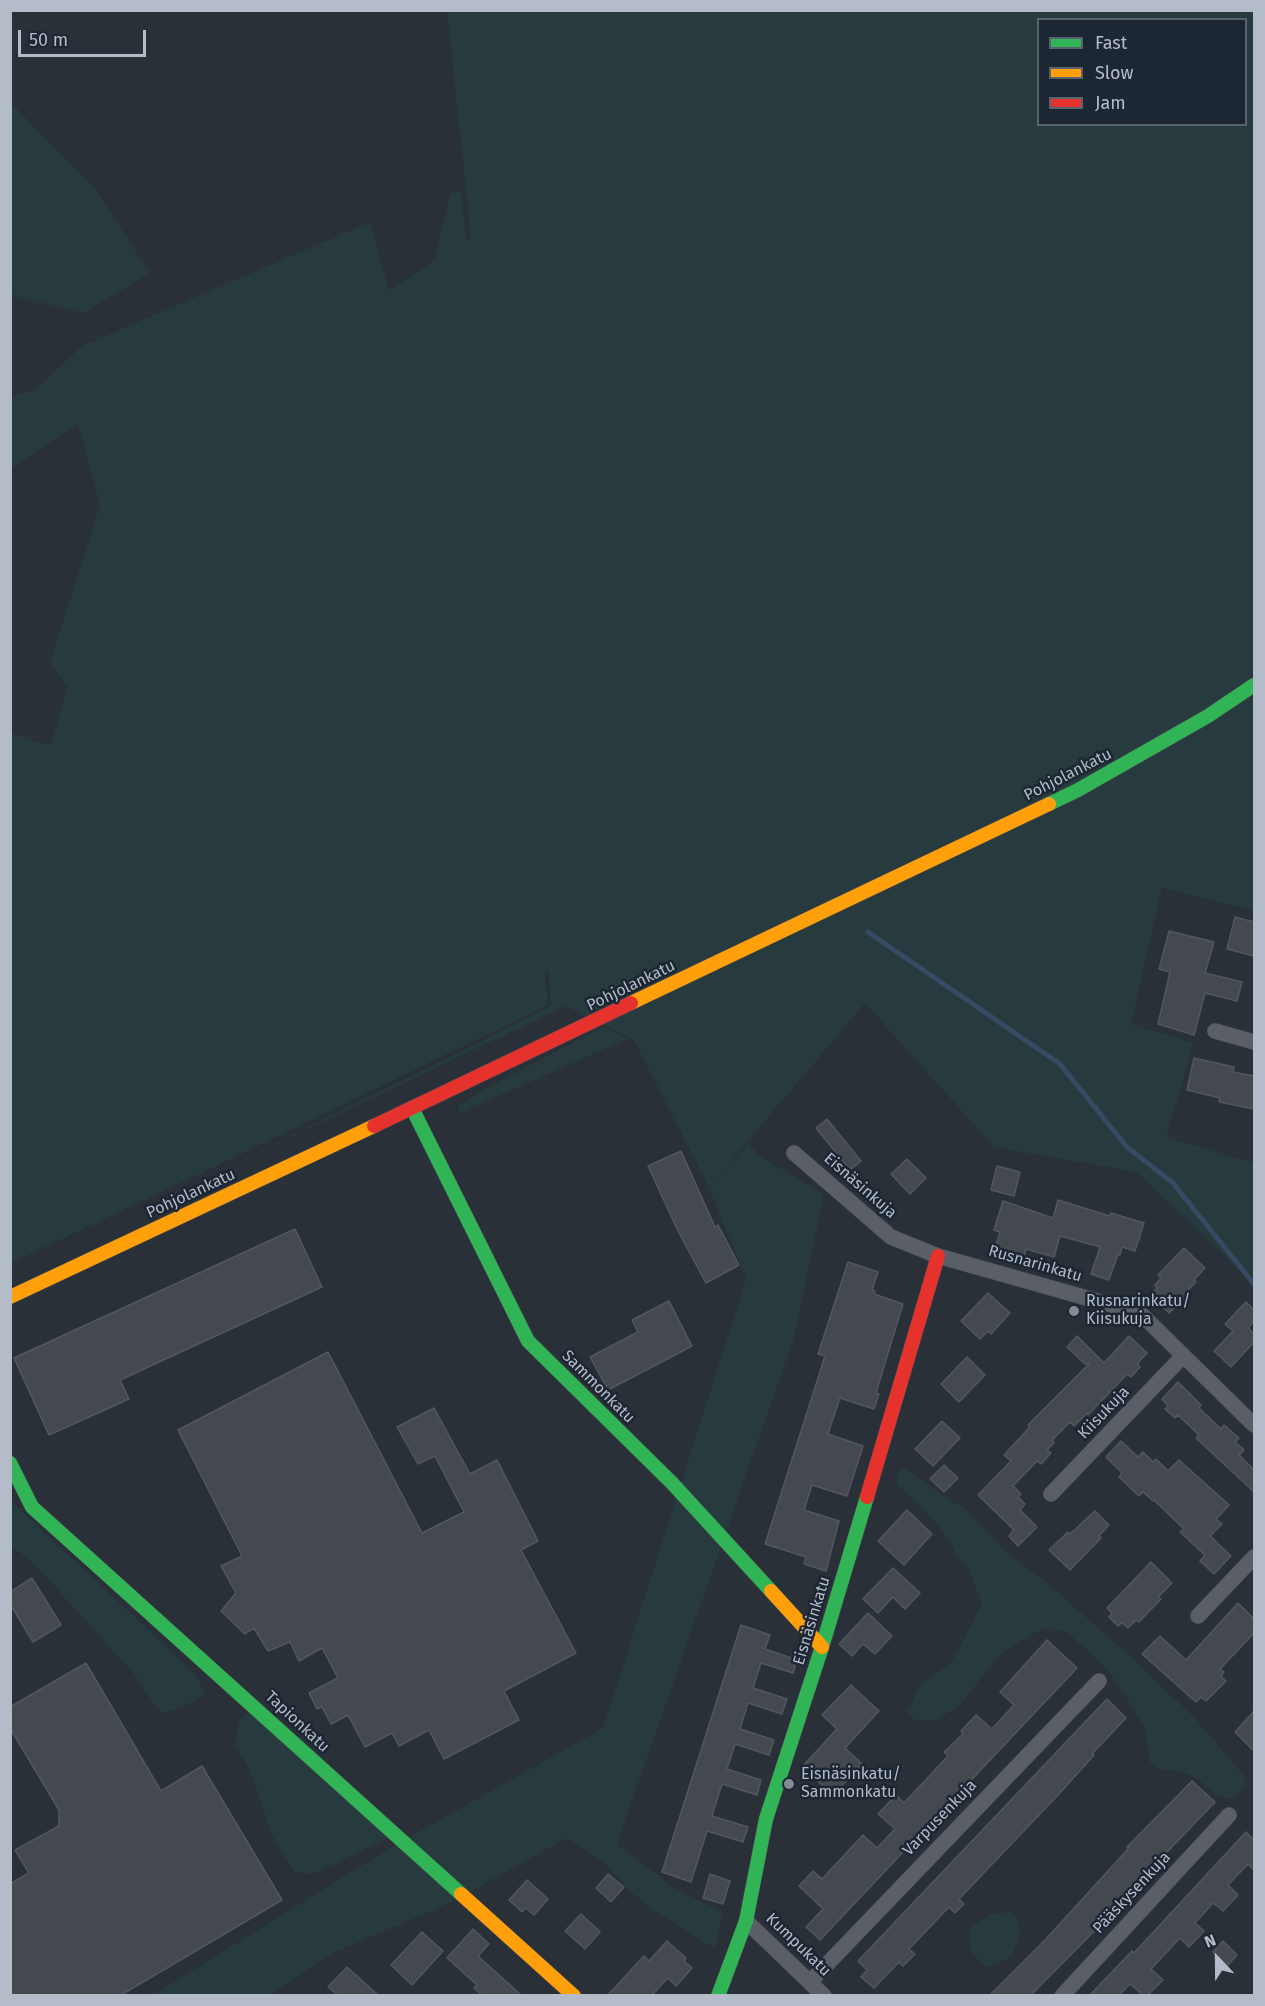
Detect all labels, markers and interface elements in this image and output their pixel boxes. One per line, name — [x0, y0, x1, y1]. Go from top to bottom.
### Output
scale bar — [21, 18, 148, 56]
legend — [1037, 18, 1247, 126]
text: 50 m — [29, 29, 68, 51]
text: Fast — [1095, 32, 1127, 54]
text: Slow — [1095, 62, 1133, 84]
text: Jam — [1095, 92, 1126, 114]
street label: Pohjolankatu — [1021, 745, 1115, 805]
street label: Pohjolankatu — [584, 956, 678, 1016]
street label: Eisnäsinkuja — [820, 1149, 900, 1223]
street label: Pohjolankatu — [144, 1165, 238, 1223]
street label: Rusnarinkatu — [986, 1241, 1084, 1287]
place label: Rusnarinkatu/ Kiisukuja — [1086, 1292, 1191, 1330]
marker: Rusnarinkatu/ Kiisukuja — [1067, 1304, 1081, 1318]
street label: Sammonkatu — [558, 1347, 638, 1427]
street label: Kiisukuja — [1074, 1383, 1134, 1443]
street label: Eisnäsinkatu — [789, 1574, 835, 1668]
street label: Tapionkatu — [261, 1687, 333, 1757]
place label: Eisnäsinkatu/ Sammonkatu — [801, 1765, 901, 1803]
street label: Varpusenkuja — [899, 1776, 981, 1860]
marker: Eisnäsinkatu/ Sammonkatu — [782, 1777, 796, 1791]
street label: Pääskysenkuja — [1089, 1848, 1175, 1938]
street label: Kumpukatu — [762, 1909, 834, 1981]
north arrow — [1187, 1928, 1247, 1988]
text: N — [1202, 1930, 1219, 1952]

